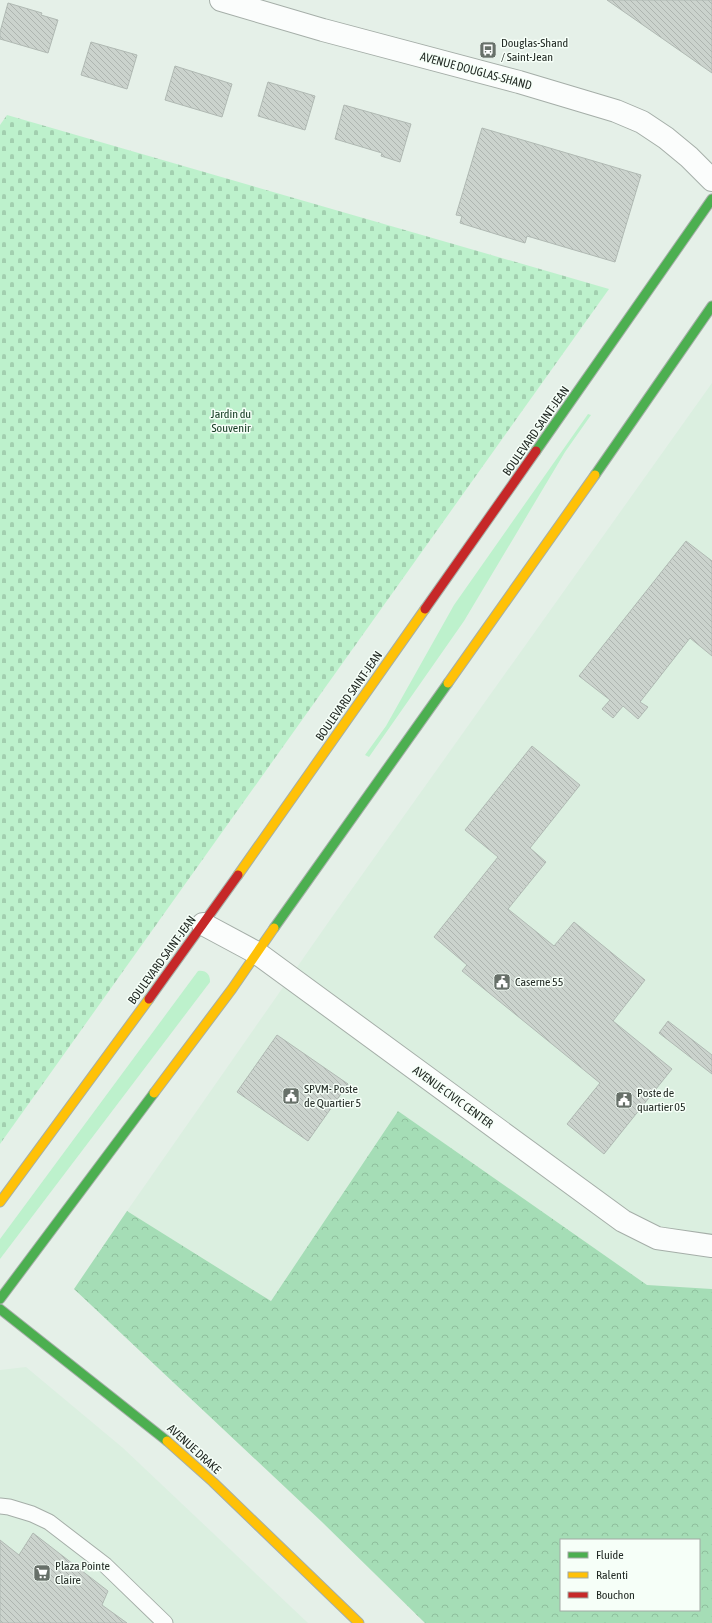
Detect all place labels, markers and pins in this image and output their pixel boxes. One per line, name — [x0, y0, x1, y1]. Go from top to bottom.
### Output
place label: Douglas-Shand / Saint-Jean — [501, 36, 568, 64]
bus stop icon: Douglas-Shand / Saint-Jean — [478, 40, 498, 60]
public building icon: Caserne 55 — [492, 972, 512, 992]
place label: Caserne 55 — [515, 975, 563, 989]
place label: SPVM- Poste de Quartier 5 — [304, 1082, 361, 1110]
public building icon: SPVM- Poste de Quartier 5 — [281, 1086, 301, 1106]
place label: Poste de quartier 05 — [637, 1086, 686, 1114]
public building icon: Poste de quartier 05 — [614, 1090, 634, 1110]
place label: Plaza Pointe Claire — [55, 1559, 110, 1587]
supermarket icon: Plaza Pointe Claire — [32, 1563, 52, 1583]

